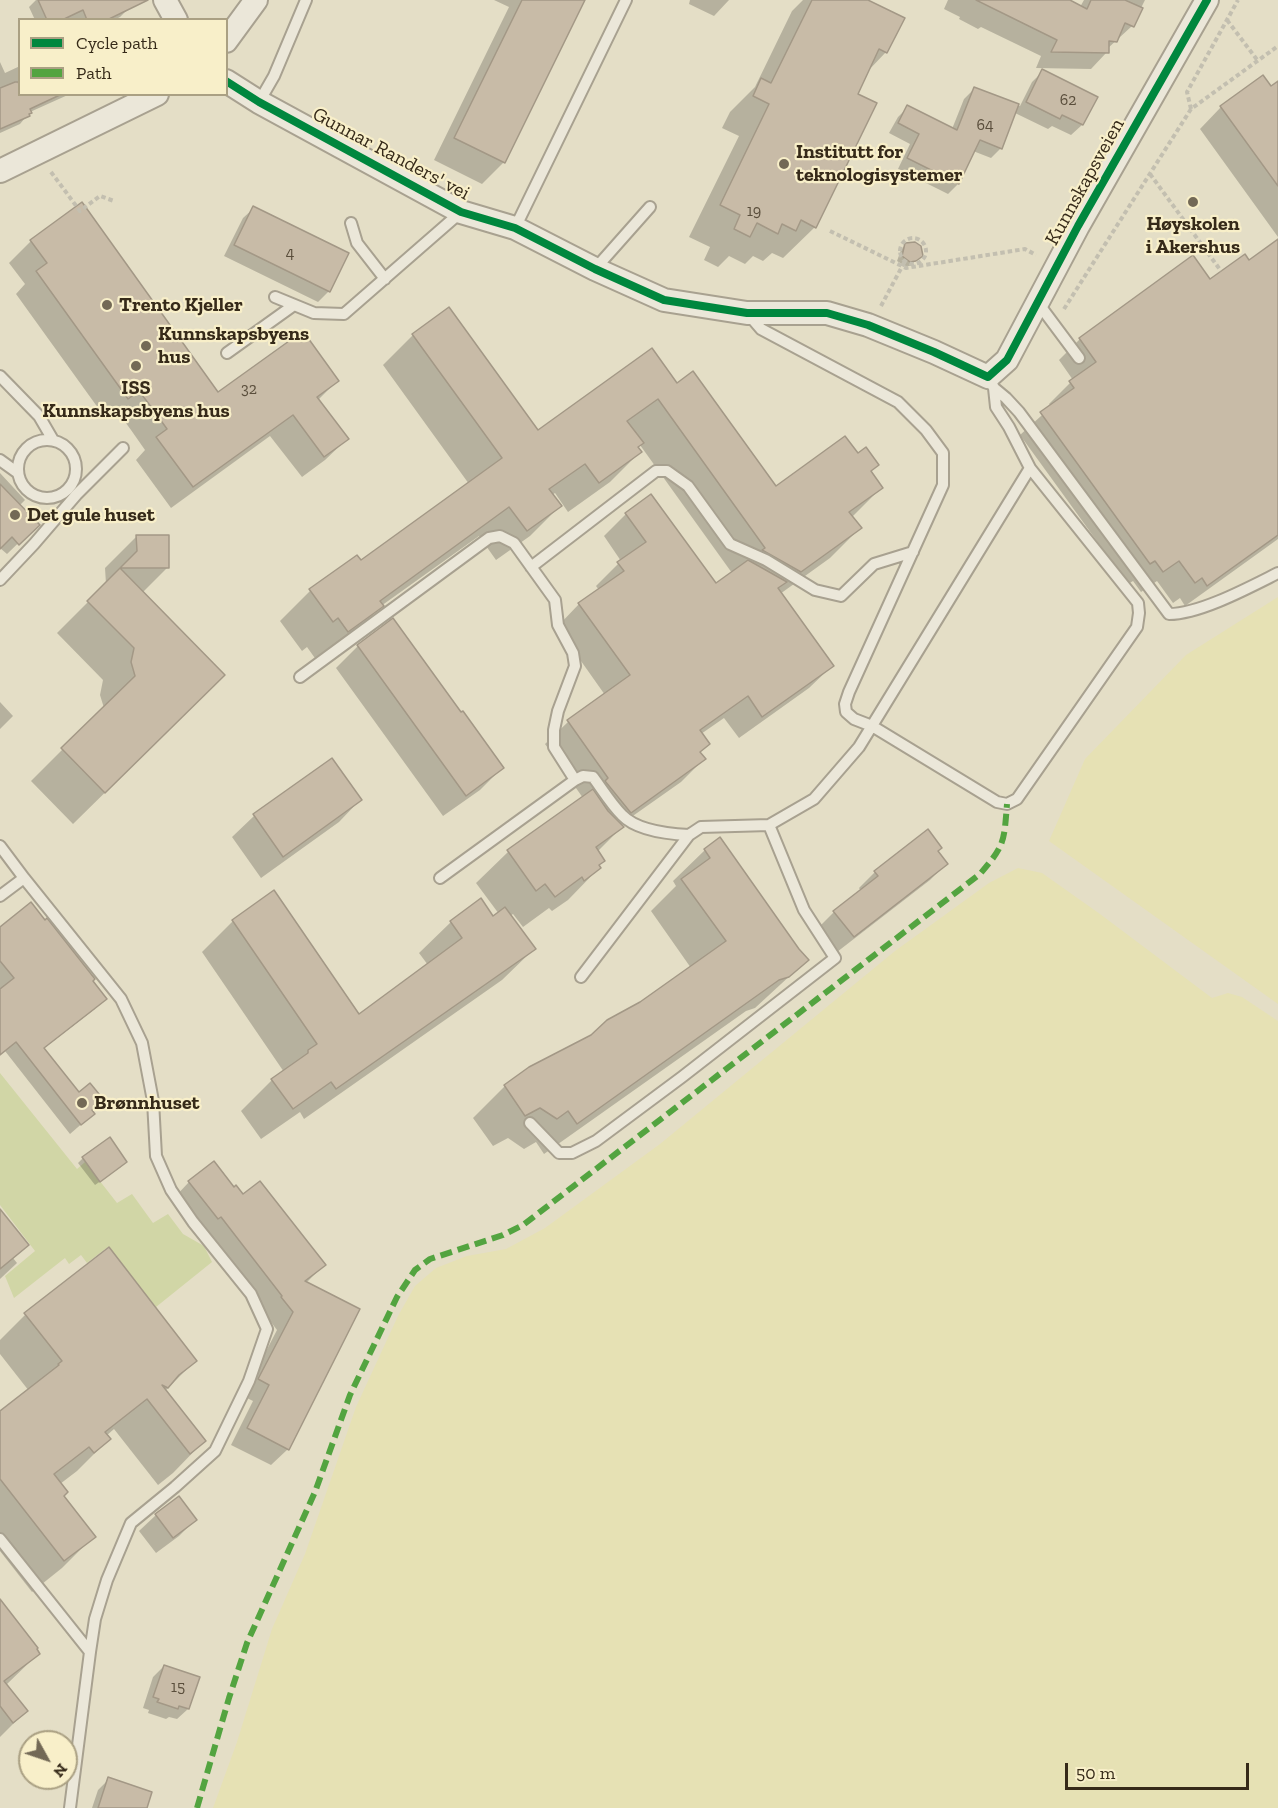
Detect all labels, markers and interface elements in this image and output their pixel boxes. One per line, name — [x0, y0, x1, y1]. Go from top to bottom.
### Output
legend — [18, 18, 228, 96]
text: Cycle path — [76, 32, 158, 54]
text: Path — [76, 62, 112, 84]
house number: 62 — [1060, 90, 1076, 110]
street label: Gunnar Randers' vei — [308, 102, 474, 206]
street label: Kunnskapsveien — [1040, 114, 1130, 250]
house number: 64 — [976, 115, 994, 135]
place label: Institutt for teknologisystemer — [796, 140, 963, 187]
marker: Institutt for teknologisystemer — [777, 157, 791, 171]
marker: Høyskolen i Akershus — [1186, 195, 1200, 209]
house number: 19 — [747, 201, 761, 221]
place label: Høyskolen i Akershus — [1146, 212, 1240, 259]
house number: 4 — [286, 243, 294, 263]
place label: Trento Kjeller — [119, 293, 243, 317]
marker: Trento Kjeller — [100, 298, 114, 312]
place label: Kunnskapsbyens hus — [158, 322, 309, 369]
marker: Kunnskapsbyens hus — [139, 339, 153, 353]
marker: ISS Kunnskapsbyens hus — [129, 359, 143, 373]
place label: ISS Kunnskapsbyens hus — [42, 376, 230, 423]
house number: 32 — [241, 379, 257, 399]
place label: Det gule huset — [27, 503, 155, 527]
marker: Det gule huset — [8, 508, 22, 522]
place label: Brønnhuset — [94, 1091, 200, 1115]
marker: Brønnhuset — [75, 1096, 89, 1110]
house number: 15 — [171, 1677, 185, 1697]
north arrow — [18, 1730, 78, 1790]
scale bar — [1068, 1751, 1252, 1789]
text: N — [49, 1760, 72, 1781]
text: 50 m — [1076, 1762, 1115, 1784]

